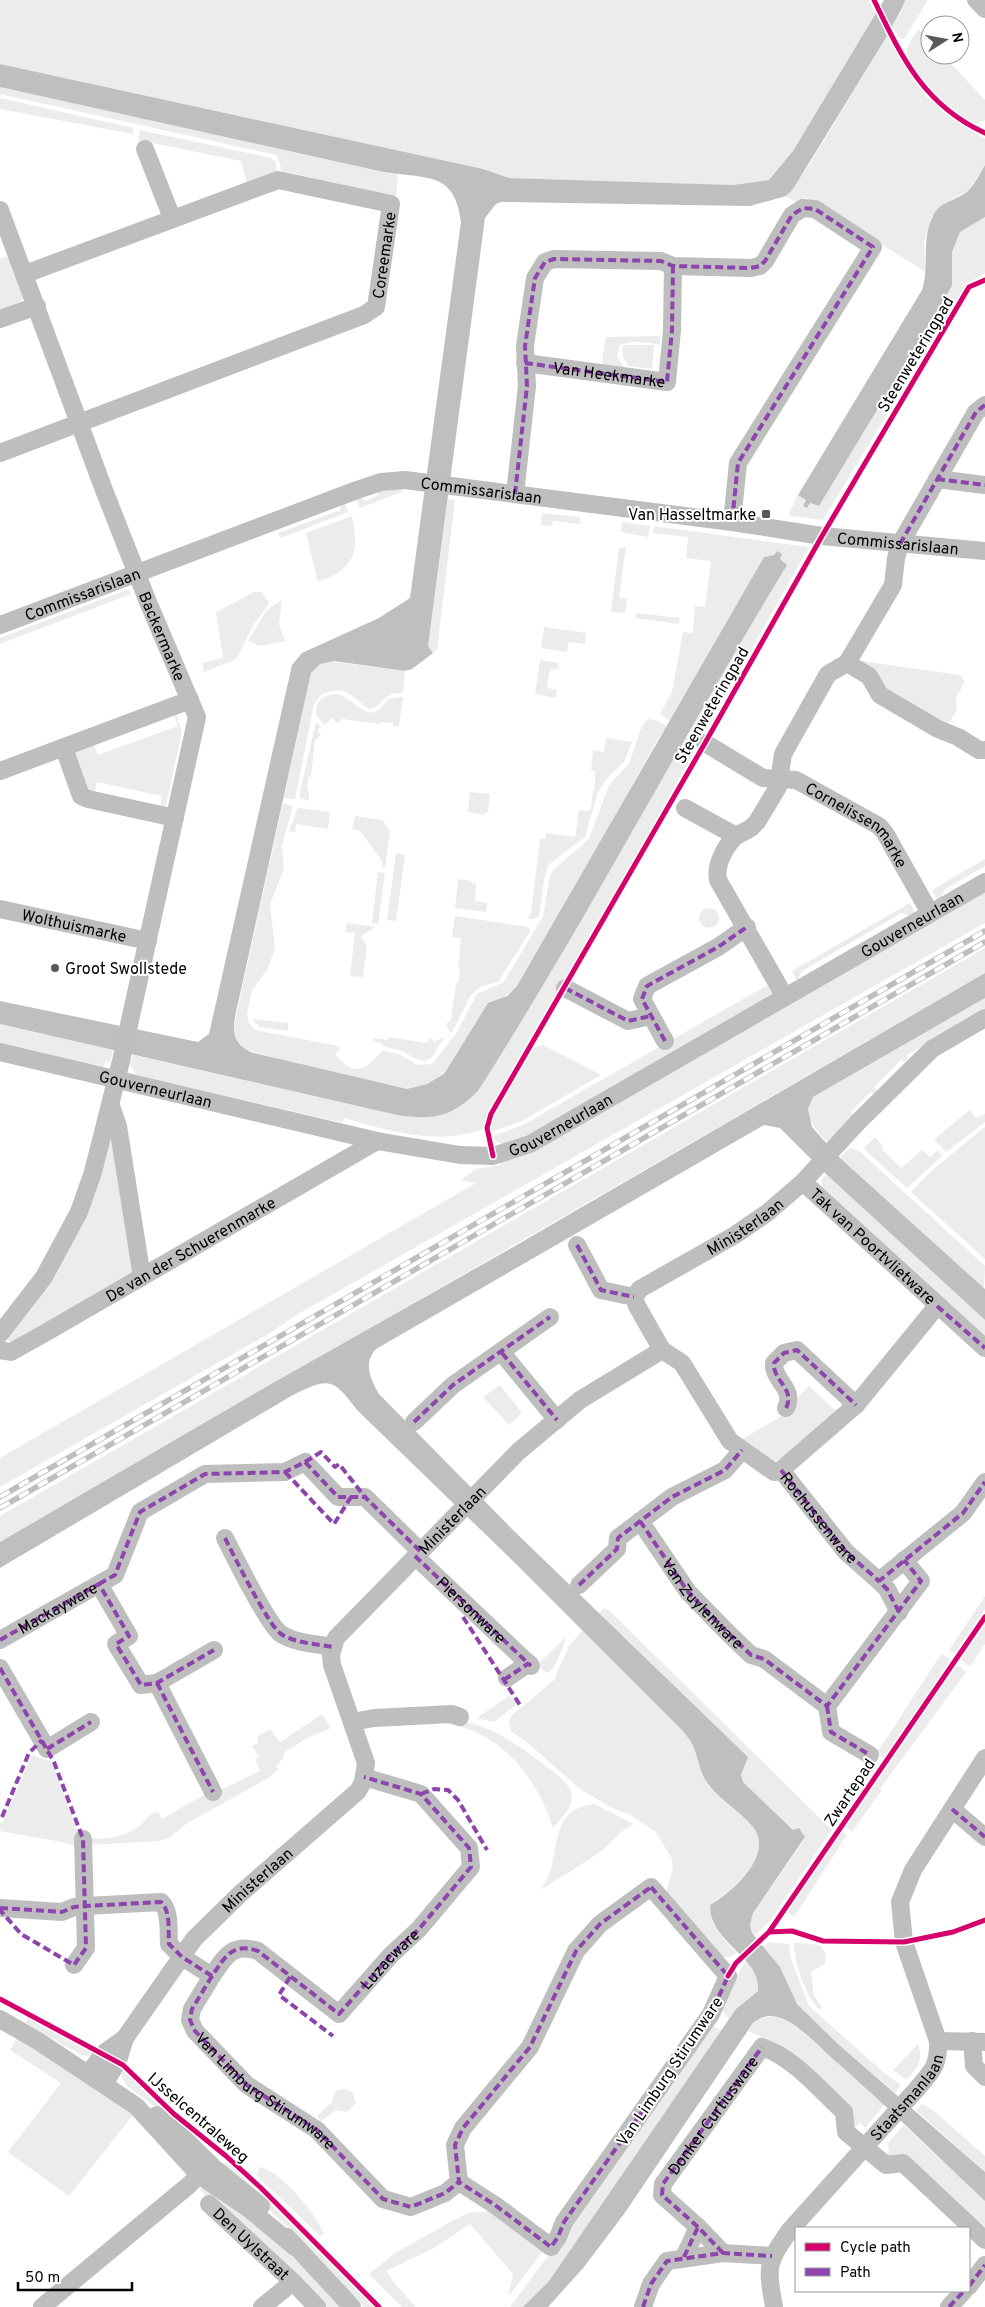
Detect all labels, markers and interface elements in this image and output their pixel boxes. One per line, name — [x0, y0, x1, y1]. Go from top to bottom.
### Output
north arrow — [920, 15, 970, 65]
text: N — [947, 31, 966, 44]
street label: Coreemarke — [369, 211, 402, 300]
street label: Steenweteringpad — [874, 293, 959, 417]
street label: Van Heekmarke — [552, 359, 666, 394]
street label: Commissarislaan — [419, 474, 543, 509]
place label: Van Hasseltmarke — [628, 506, 756, 526]
marker: Van Hasseltmarke — [760, 508, 772, 520]
street label: Commissarislaan — [836, 529, 959, 561]
street label: Commissarislaan — [22, 565, 144, 627]
street label: Backermarke — [133, 589, 189, 685]
street label: Steenweteringpad — [671, 644, 754, 768]
street label: Cornelissenmarke — [801, 779, 911, 872]
street label: Gouverneurlaan — [858, 888, 968, 963]
street label: Wolthuismarke — [20, 906, 128, 948]
place label: Groot Swollstede — [65, 960, 187, 980]
marker: Groot Swollstede — [49, 962, 61, 974]
street label: Gouverneurlaan — [97, 1068, 214, 1114]
street label: Gouverneurlaan — [506, 1090, 617, 1162]
street label: Tak van Poortvlietware — [805, 1185, 939, 1310]
street label: De van der Schuerenmarke — [103, 1194, 280, 1308]
street label: Ministerlaan — [704, 1195, 789, 1261]
street label: Rochussenware — [775, 1469, 861, 1569]
street label: Ministerlaan — [415, 1482, 491, 1560]
street label: Van Zuylenware — [656, 1555, 747, 1654]
street label: Piersonware — [431, 1573, 509, 1649]
street label: Mackayware — [15, 1579, 102, 1640]
street label: Zwartepad — [821, 1755, 881, 1831]
street label: Ministerlaan — [219, 1844, 298, 1918]
street label: Luzacware — [357, 1926, 425, 1995]
street label: Van Limburg Stirumware — [613, 1994, 728, 2151]
street label: Van Limburg Stirumware — [190, 2029, 339, 2155]
street label: Donker Curtiusware — [665, 2053, 764, 2180]
street label: Staatsmanlaan — [867, 2053, 949, 2146]
street label: IJsselcentraleweg — [143, 2069, 253, 2168]
street label: Den Uylstraat — [208, 2204, 293, 2285]
legend — [795, 2227, 970, 2292]
text: Cycle path — [840, 2239, 911, 2258]
scale bar — [18, 2260, 131, 2292]
text: Path — [840, 2264, 871, 2283]
text: 50 m — [25, 2269, 60, 2288]

